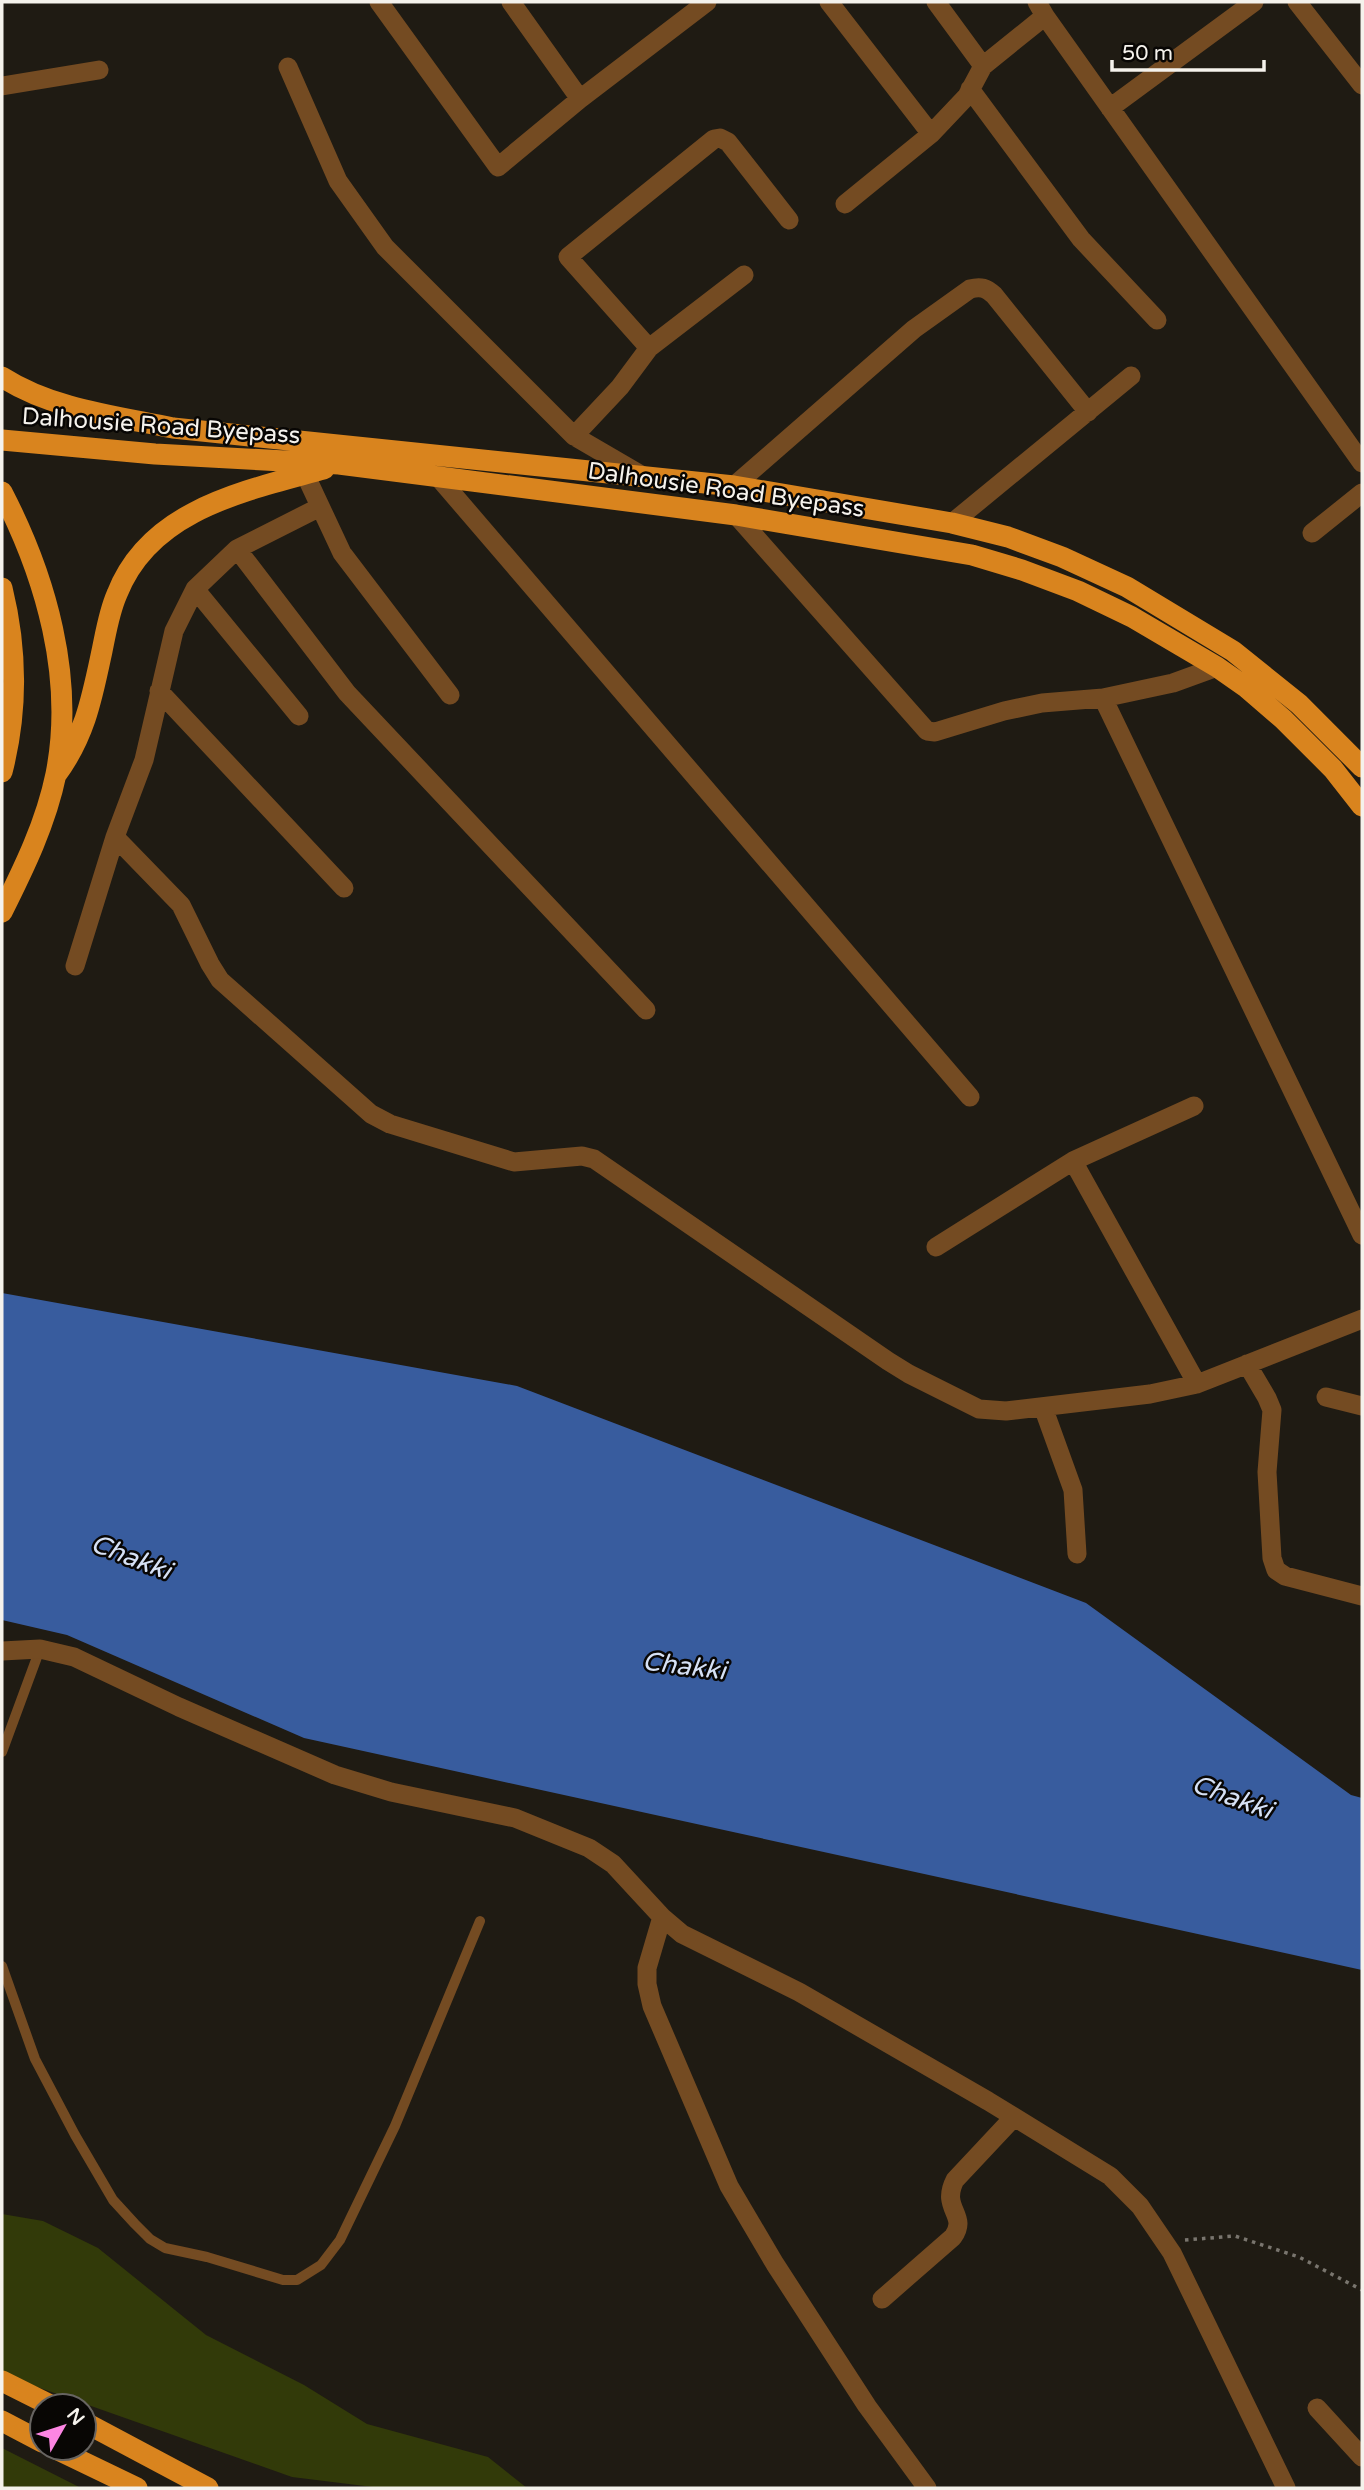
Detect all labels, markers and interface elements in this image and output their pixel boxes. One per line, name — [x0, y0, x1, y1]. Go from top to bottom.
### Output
scale bar — [1112, 28, 1264, 72]
text: 50 m — [1122, 41, 1173, 66]
street label: Dalhousie Road Byepass — [21, 402, 301, 450]
street label: Dalhousie Road Byepass — [586, 456, 866, 524]
water label: Chakki — [87, 1528, 179, 1588]
water label: Chakki — [641, 1646, 731, 1687]
water label: Chakki — [1188, 1768, 1280, 1827]
north arrow — [28, 2392, 98, 2462]
text: N — [62, 2404, 89, 2430]

